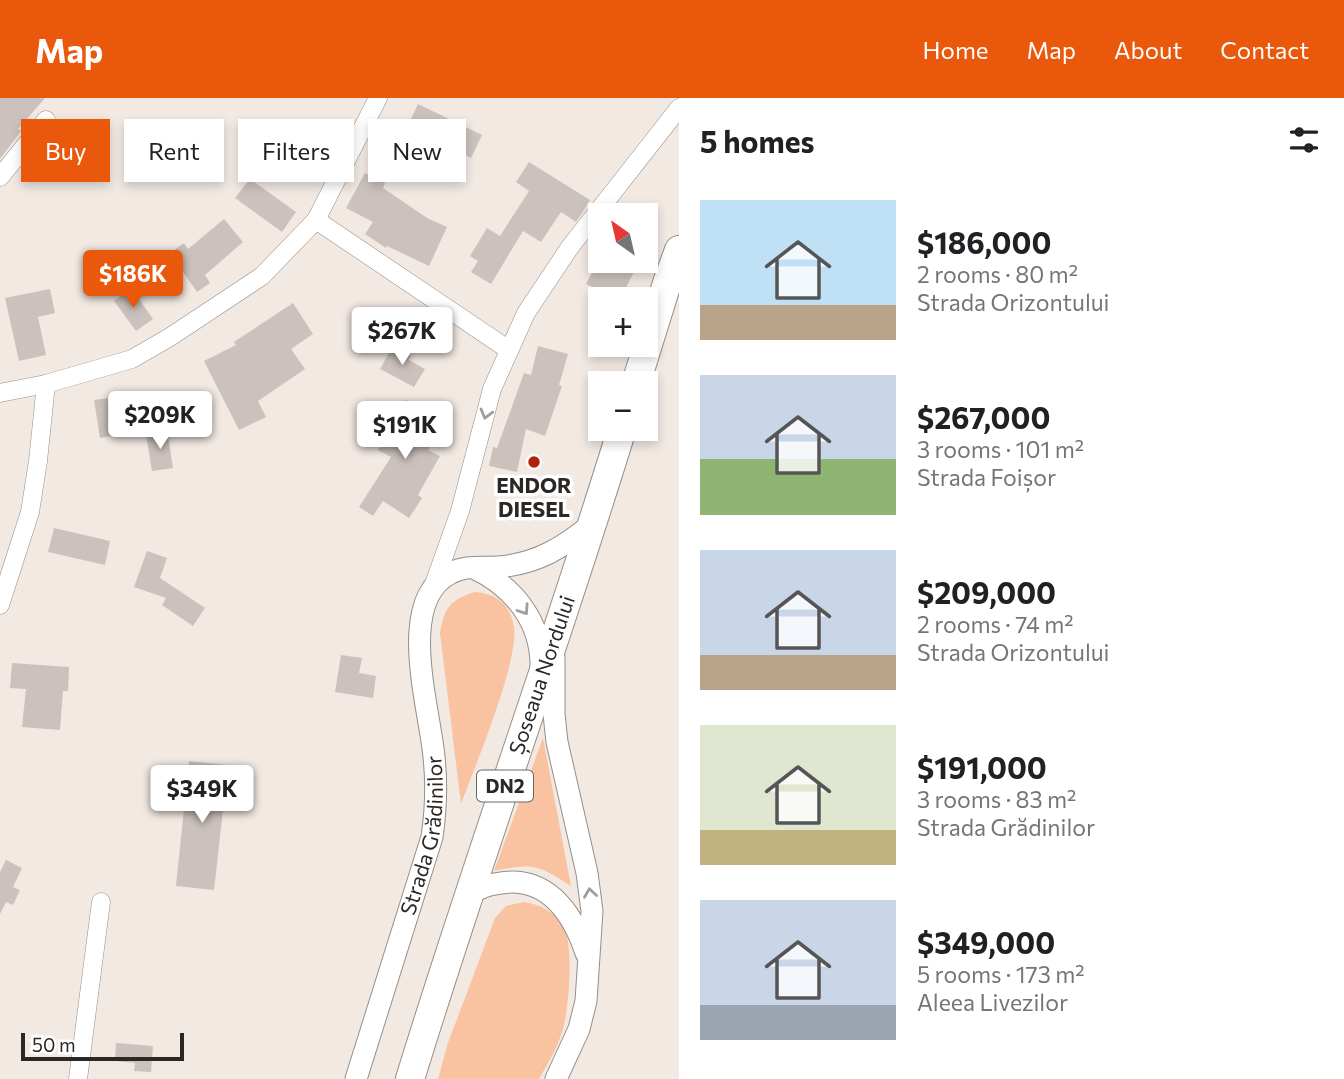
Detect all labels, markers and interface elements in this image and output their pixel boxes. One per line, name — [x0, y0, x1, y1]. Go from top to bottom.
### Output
text: Map — [35, 29, 103, 70]
text: Home — [923, 35, 989, 64]
text: Map — [1027, 35, 1076, 64]
text: About — [1114, 35, 1182, 64]
text: Contact — [1220, 35, 1309, 64]
chip: Buy — [21, 119, 110, 182]
chip: Rent — [124, 119, 224, 182]
chip: Filters — [238, 119, 354, 182]
chip: New — [368, 119, 466, 182]
icon: filters — [1285, 121, 1323, 159]
text: 5 homes — [700, 122, 814, 159]
north arrow — [588, 203, 658, 273]
map controls — [588, 203, 658, 441]
text: $186,000 — [917, 223, 1051, 260]
icon: home — [756, 228, 840, 312]
pin: $186K — [84, 250, 182, 310]
text: $186K — [99, 259, 167, 287]
text: 2 rooms · 80 m² — [917, 260, 1078, 288]
button: + — [588, 287, 658, 357]
text: Strada Orizontului — [917, 288, 1109, 316]
pin: $267K — [353, 308, 451, 367]
text: $267K — [368, 316, 436, 344]
button: − — [588, 371, 658, 441]
pin: $209K — [111, 392, 209, 451]
text: $267,000 — [917, 398, 1050, 435]
text: $209K — [124, 400, 196, 428]
pin: $191K — [356, 402, 454, 461]
icon: home — [756, 403, 840, 487]
one-way arrow — [479, 408, 494, 420]
text: $191K — [373, 410, 437, 438]
text: 3 rooms · 101 m² — [917, 435, 1084, 463]
marker: ENDOR DIESEL — [526, 454, 542, 470]
text: Strada Foișor — [917, 463, 1056, 491]
place label: ENDOR DIESEL — [496, 472, 572, 521]
text: $209,000 — [917, 573, 1056, 610]
icon: home — [756, 578, 840, 662]
street label: Șoseaua Nordului — [503, 592, 579, 758]
one-way arrow — [516, 602, 529, 615]
text: 2 rooms · 74 m² — [917, 610, 1073, 638]
text: Strada Orizontului — [917, 638, 1109, 666]
text: $191,000 — [917, 748, 1047, 785]
icon: home — [756, 753, 840, 837]
street label: Strada Grădinilor — [394, 754, 447, 918]
pin: $349K — [153, 766, 251, 825]
road number: DN2 — [477, 771, 533, 802]
text: $349K — [167, 774, 237, 802]
text: 3 rooms · 83 m² — [917, 785, 1076, 813]
text: Strada Grădinilor — [917, 813, 1095, 841]
one-way arrow — [582, 888, 597, 899]
text: $349,000 — [917, 923, 1055, 960]
icon: home — [756, 928, 840, 1012]
text: 5 rooms · 173 m² — [917, 960, 1084, 988]
text: Aleea Livezilor — [917, 988, 1068, 1016]
scale bar — [21, 1030, 184, 1062]
text: 50 m — [32, 1033, 76, 1056]

